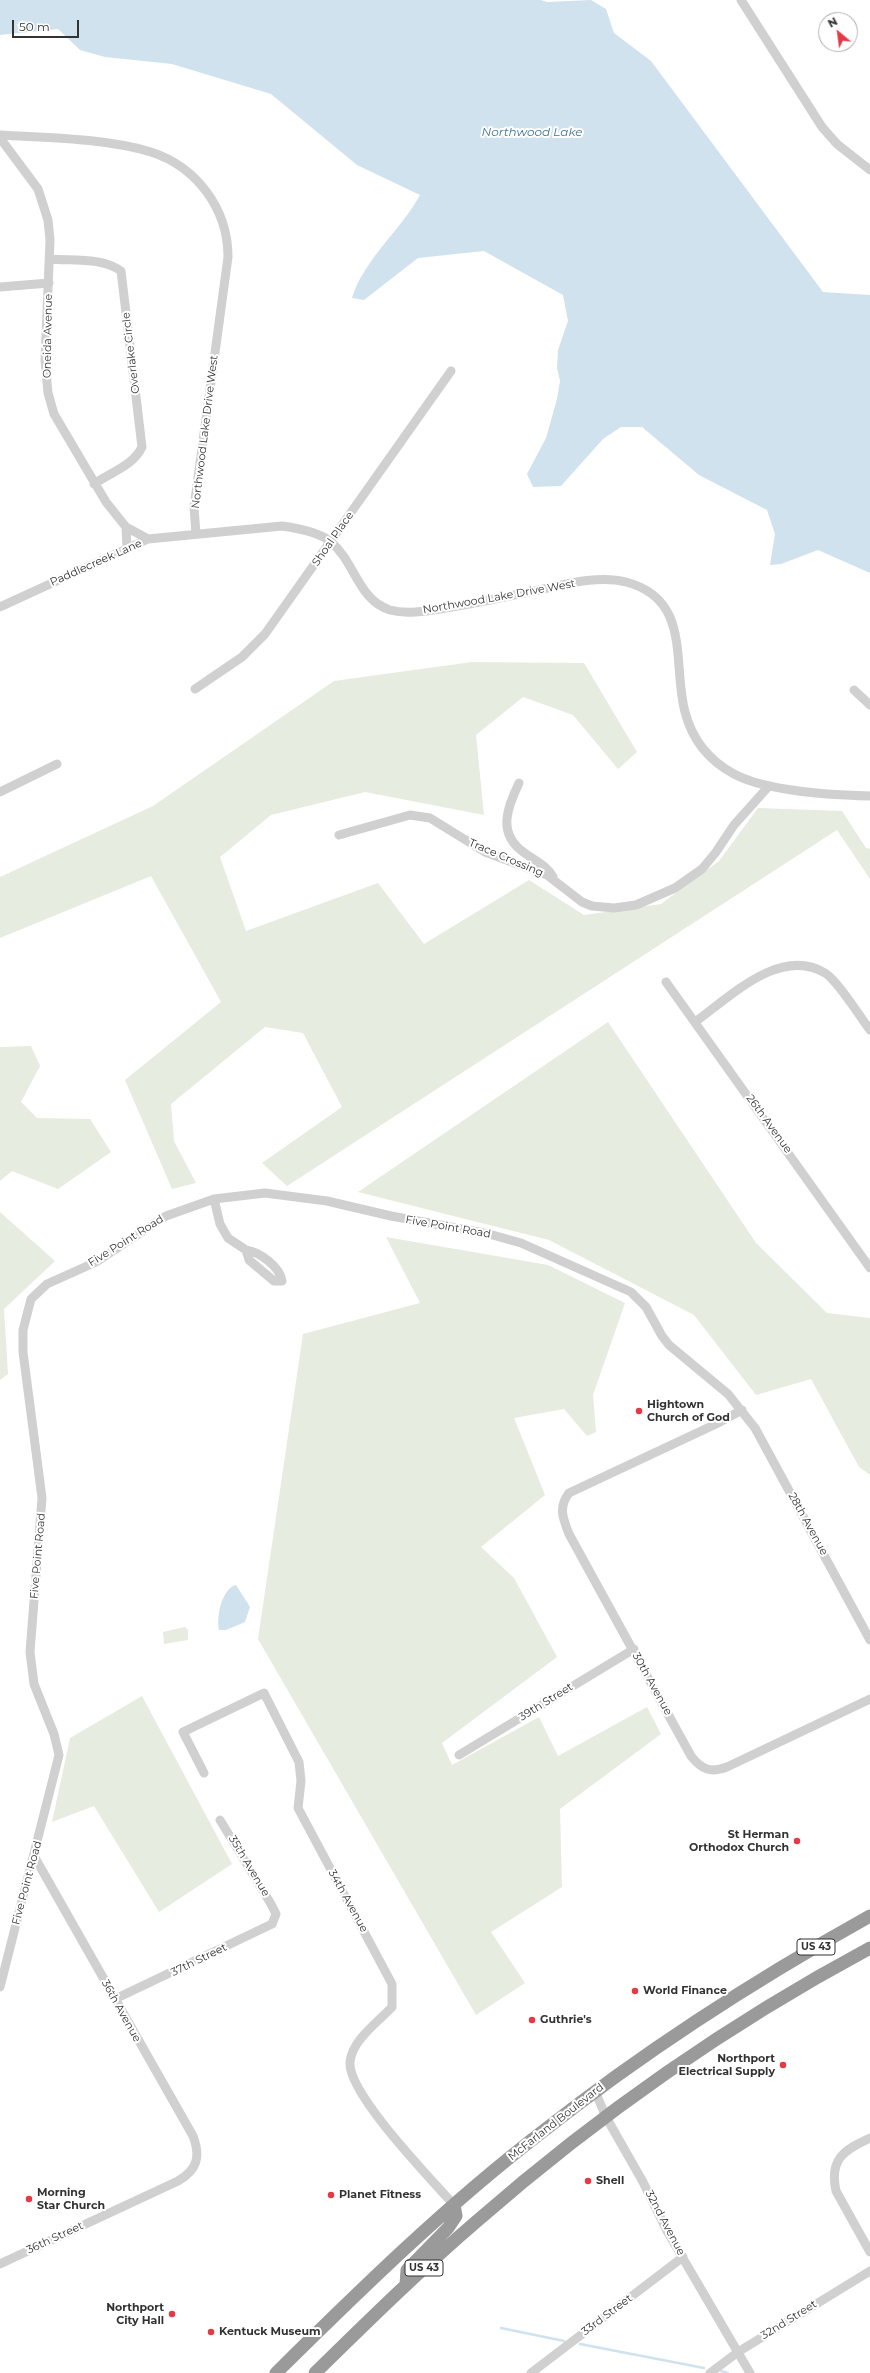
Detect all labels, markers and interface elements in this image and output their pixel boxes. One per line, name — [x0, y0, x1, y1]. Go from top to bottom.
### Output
scale bar — [14, 12, 81, 38]
north arrow — [818, 12, 858, 52]
text: N — [825, 14, 840, 31]
text: 50 m — [19, 19, 50, 34]
water label: Northwood Lake — [481, 125, 583, 139]
street label: Oneida Avenue — [41, 294, 55, 378]
street label: Overlake Circle — [119, 311, 143, 395]
street label: Northwood Lake Drive West — [189, 355, 221, 509]
street label: Shoal Place — [309, 509, 357, 569]
street label: Paddlecreek Lane — [48, 537, 144, 589]
street label: Northwood Lake Drive West — [422, 577, 576, 617]
street label: Trace Crossing — [467, 836, 545, 880]
street label: 26th Avenue — [743, 1092, 795, 1156]
street label: Five Point Road — [86, 1213, 166, 1269]
street label: Five Point Road — [404, 1213, 492, 1241]
place label: Hightown Church of God — [647, 1398, 730, 1424]
marker: Hightown Church of God — [634, 1406, 644, 1416]
street label: 28th Avenue — [785, 1490, 831, 1558]
street label: Five Point Road — [28, 1512, 48, 1600]
street label: 30th Avenue — [629, 1650, 675, 1718]
street label: 39th Street — [517, 1680, 575, 1724]
place label: St Herman Orthodox Church — [689, 1828, 789, 1854]
street label: 35th Avenue — [226, 1833, 272, 1899]
marker: St Herman Orthodox Church — [792, 1836, 802, 1846]
street label: Five Point Road — [9, 1840, 45, 1926]
street label: 34th Avenue — [325, 1867, 371, 1935]
road number: US 43 — [797, 1939, 835, 1955]
street label: 37th Street — [169, 1941, 229, 1979]
street label: 36th Avenue — [98, 1978, 144, 2044]
place label: World Finance — [643, 1984, 727, 1998]
marker: World Finance — [630, 1986, 640, 1996]
place label: Guthrie's — [540, 2013, 592, 2027]
marker: Guthrie's — [527, 2015, 537, 2025]
place label: Northport Electrical Supply — [679, 2052, 775, 2078]
marker: Northport Electrical Supply — [778, 2060, 788, 2070]
street label: McFarland Boulevard — [506, 2081, 606, 2163]
place label: Shell — [596, 2174, 624, 2188]
marker: Shell — [583, 2176, 593, 2186]
place label: Morning Star Church — [37, 2186, 105, 2212]
place label: Planet Fitness — [339, 2188, 421, 2202]
street label: 32nd Avenue — [642, 2188, 688, 2258]
marker: Planet Fitness — [326, 2190, 336, 2200]
marker: Morning Star Church — [24, 2194, 34, 2204]
street label: 36th Street — [25, 2219, 85, 2257]
road number: US 43 — [405, 2260, 443, 2276]
street label: 33rd Street — [579, 2292, 635, 2338]
street label: 32nd Street — [759, 2298, 819, 2342]
place label: Northport City Hall — [106, 2301, 164, 2327]
marker: Northport City Hall — [167, 2309, 177, 2319]
place label: Kentuck Museum — [219, 2325, 321, 2339]
marker: Kentuck Museum — [206, 2327, 216, 2337]

